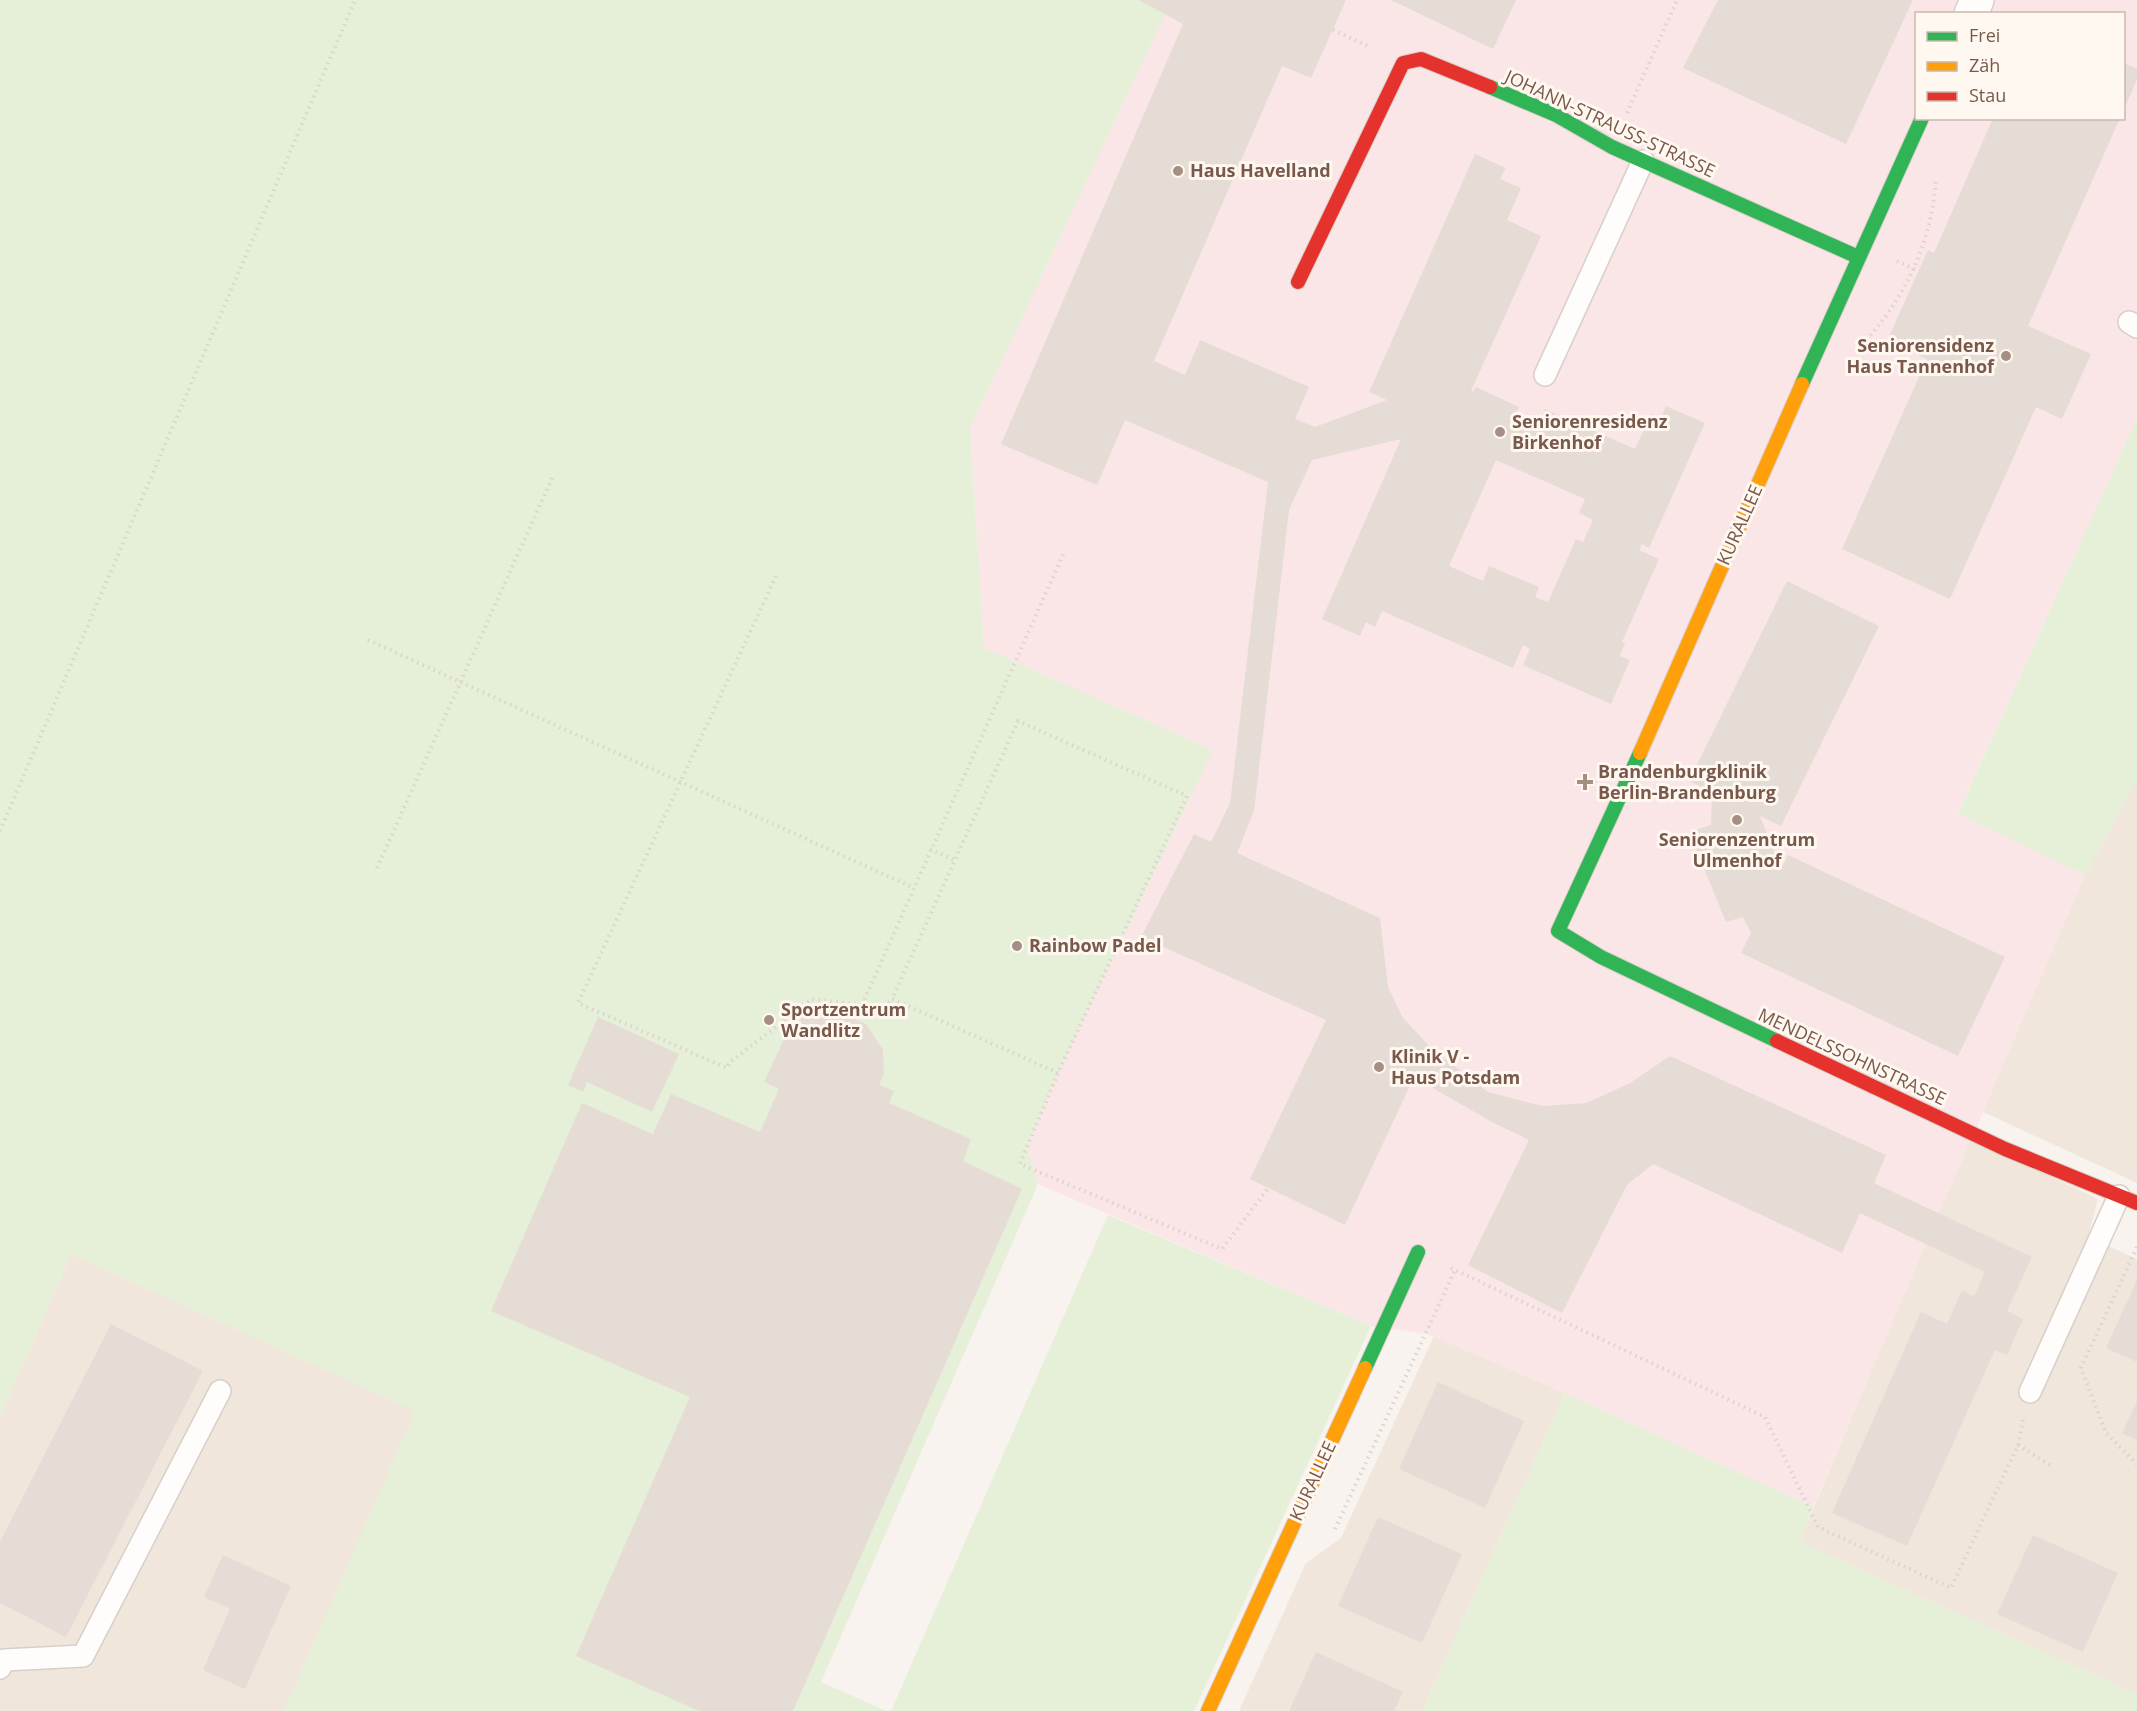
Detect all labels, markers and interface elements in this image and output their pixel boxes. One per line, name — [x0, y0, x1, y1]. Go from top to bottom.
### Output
legend — [1915, 12, 2125, 120]
text: Frei — [1969, 23, 2000, 47]
text: Zäh — [1969, 53, 2000, 77]
street label: JOHANN-STRAUSS-STRASSE — [1500, 63, 1719, 182]
text: Stau — [1969, 83, 2006, 107]
place label: Haus Havelland — [1190, 158, 1331, 182]
marker: Haus Havelland — [1171, 164, 1185, 178]
place label: Seniorensidenz Haus Tannenhof — [1847, 333, 1995, 378]
marker: Seniorensidenz Haus Tannenhof — [1999, 349, 2013, 363]
place label: Seniorenresidenz Birkenhof — [1512, 409, 1668, 454]
marker: Seniorenresidenz Birkenhof — [1493, 425, 1507, 439]
street label: KURALLEE — [1711, 481, 1767, 568]
place label: Brandenburgklinik Berlin-Brandenburg — [1598, 759, 1776, 804]
marker: Brandenburgklinik Berlin-Brandenburg — [1576, 773, 1594, 791]
marker: Seniorenzentrum Ulmenhof — [1730, 813, 1744, 827]
place label: Seniorenzentrum Ulmenhof — [1659, 827, 1815, 872]
place label: Rainbow Padel — [1029, 933, 1161, 957]
marker: Rainbow Padel — [1010, 939, 1024, 953]
place label: Sportzentrum Wandlitz — [781, 997, 906, 1042]
street label: MENDELSSOHNSTRASSE — [1755, 1002, 1950, 1110]
marker: Sportzentrum Wandlitz — [762, 1013, 776, 1027]
place label: Klinik V - Haus Potsdam — [1391, 1044, 1520, 1089]
marker: Klinik V - Haus Potsdam — [1372, 1060, 1386, 1074]
street label: KURALLEE — [1283, 1437, 1341, 1524]

